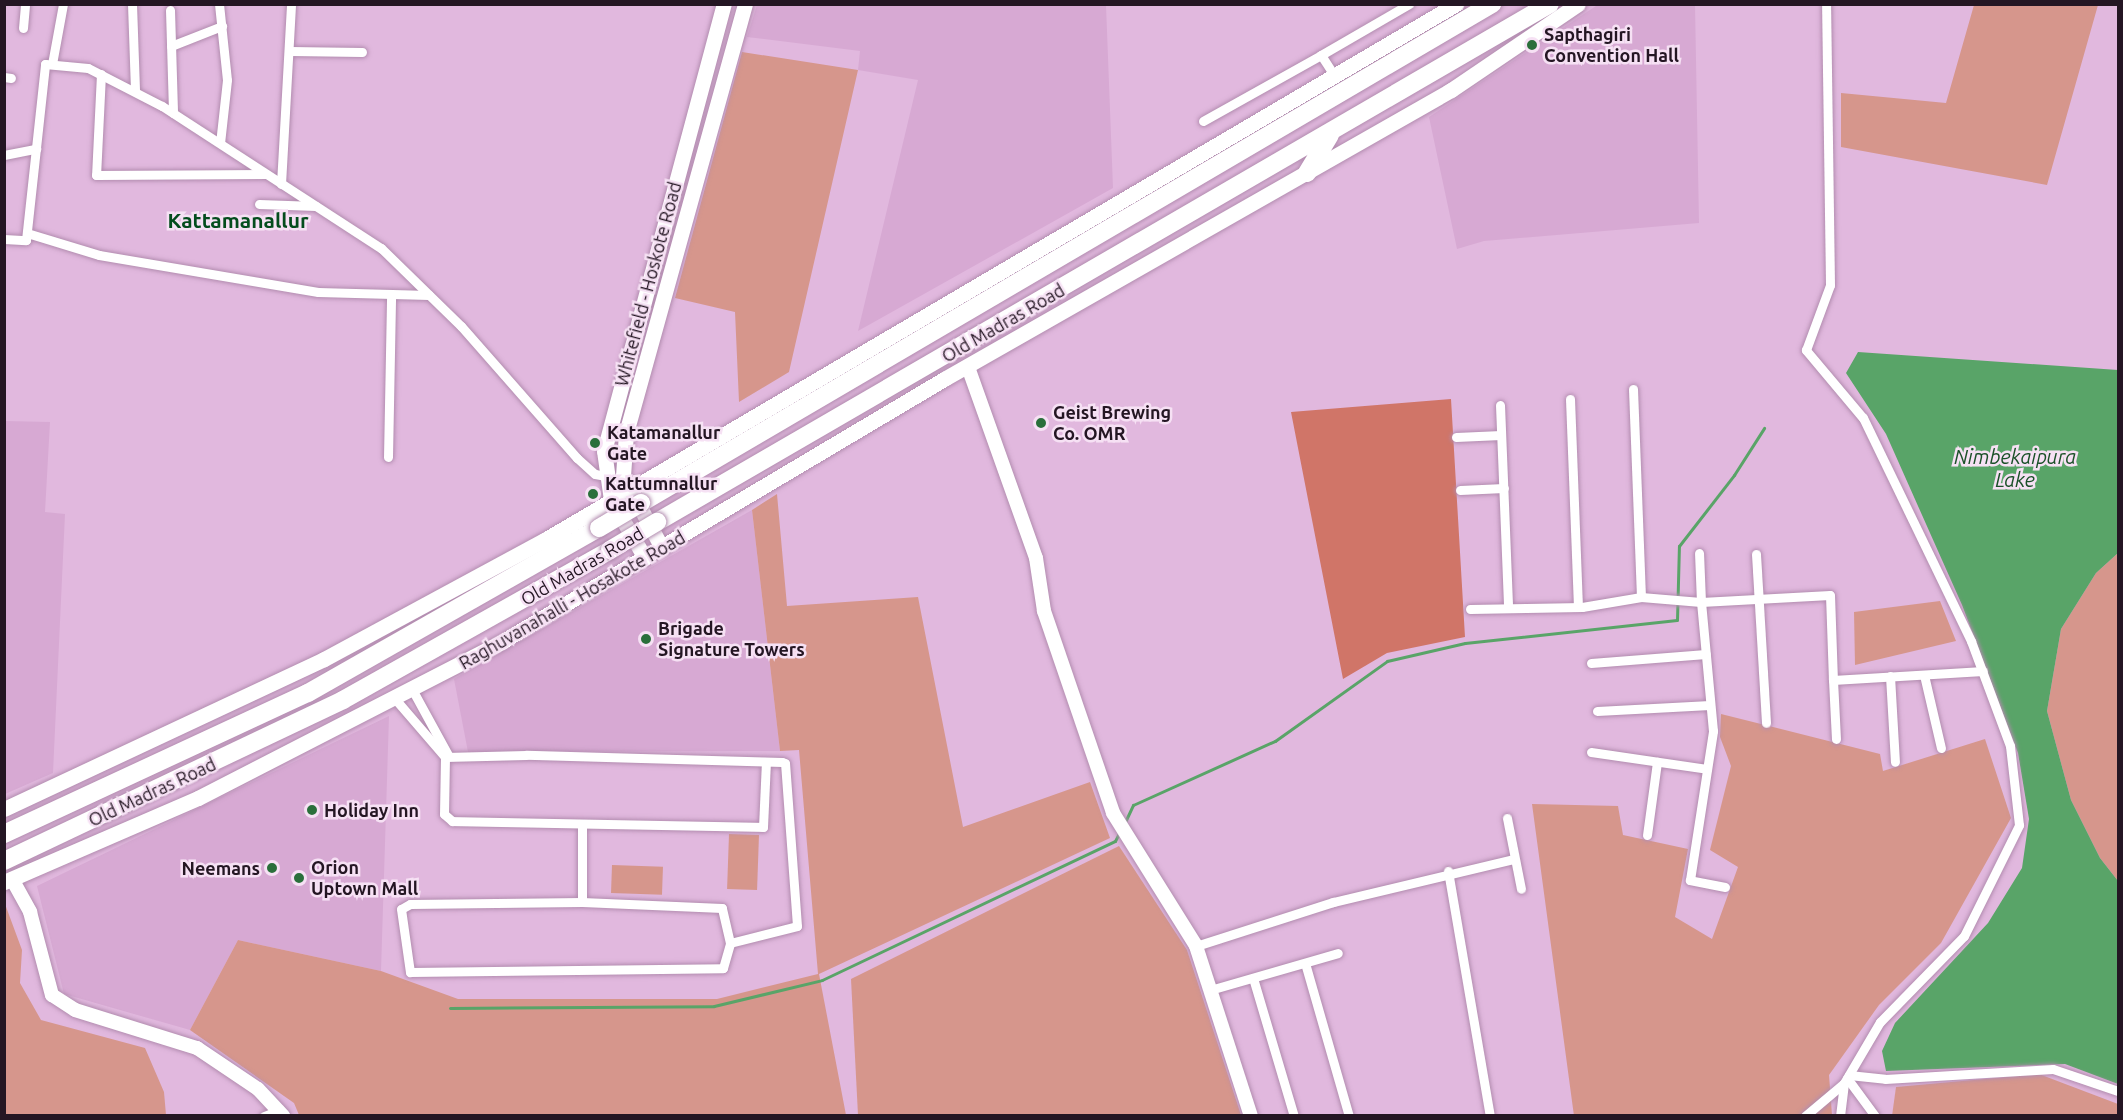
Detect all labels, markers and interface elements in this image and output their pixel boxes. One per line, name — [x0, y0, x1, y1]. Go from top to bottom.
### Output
place label: Sapthagiri Convention Hall — [1544, 24, 1679, 66]
marker: Sapthagiri Convention Hall — [1525, 38, 1539, 52]
street label: Whitefield - Hoskote Road — [610, 179, 686, 389]
district label: Kattamanallur — [167, 207, 309, 233]
street label: Old Madras Road — [938, 279, 1068, 367]
place label: Geist Brewing Co. OMR — [1053, 402, 1171, 444]
marker: Geist Brewing Co. OMR — [1034, 416, 1048, 430]
place label: Katamanallur Gate — [607, 422, 720, 464]
marker: Katamanallur Gate — [588, 436, 602, 450]
water label: Nimbekaipura Lake — [1954, 444, 2076, 491]
place label: Kattumnallur Gate — [605, 473, 717, 516]
marker: Kattumnallur Gate — [586, 487, 600, 501]
street label: Old Madras Road — [517, 522, 647, 610]
street label: Raghuvanahalli - Hosakote Road — [455, 526, 689, 674]
place label: Brigade Signature Towers — [658, 618, 805, 660]
marker: Brigade Signature Towers — [639, 632, 653, 646]
street label: Old Madras Road — [85, 753, 219, 831]
place label: Holiday Inn — [324, 799, 419, 821]
marker: Holiday Inn — [305, 803, 319, 817]
place label: Neemans — [182, 857, 260, 879]
place label: Orion Uptown Mall — [311, 857, 418, 900]
marker: Neemans — [265, 861, 279, 875]
marker: Orion Uptown Mall — [292, 871, 306, 885]

